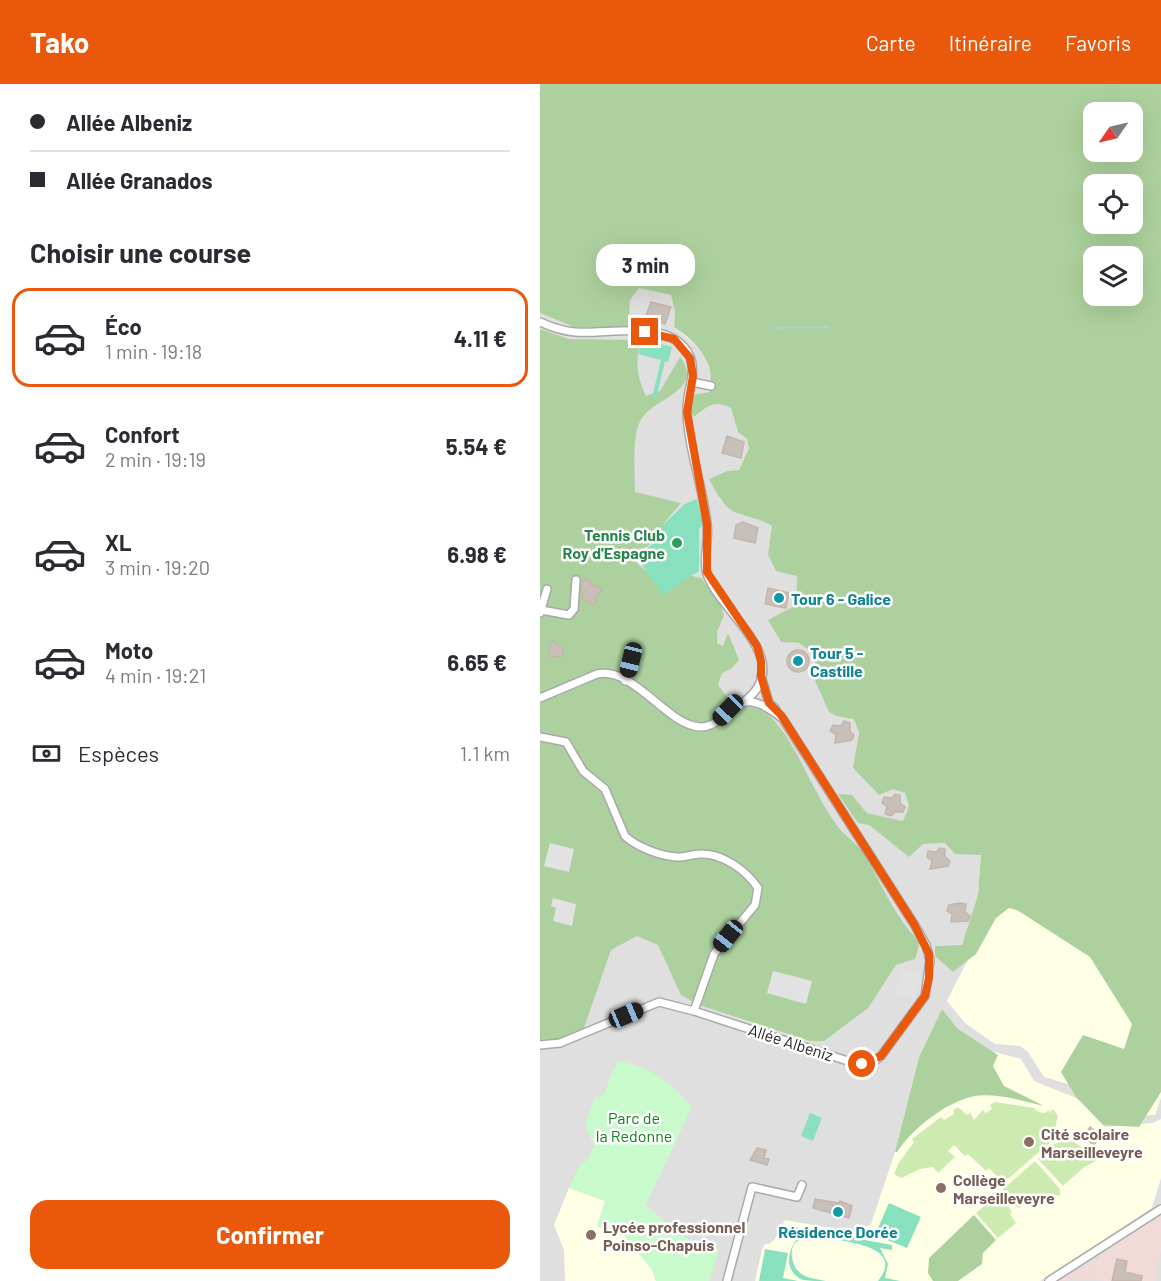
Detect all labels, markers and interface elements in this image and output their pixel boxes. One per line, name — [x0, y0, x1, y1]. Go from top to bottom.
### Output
text: Tako — [30, 25, 89, 59]
text: Carte — [866, 30, 916, 55]
text: Itinéraire — [949, 30, 1032, 55]
text: Favoris — [1065, 30, 1131, 55]
north arrow — [1083, 102, 1143, 162]
map controls — [1083, 102, 1143, 306]
text: Allée Albeniz — [66, 109, 192, 135]
text: Allée Granados — [66, 167, 213, 193]
button: locate — [1083, 174, 1143, 234]
text: Choisir une course — [30, 236, 251, 268]
callout: 3 min — [596, 245, 694, 287]
button: layers — [1083, 246, 1143, 306]
text: 3 min — [622, 253, 669, 277]
icon: car — [33, 311, 87, 365]
text: Éco — [105, 313, 142, 339]
route end — [631, 318, 658, 345]
text: 4.11 € — [454, 325, 507, 351]
text: 1 min · 19:18 — [105, 339, 202, 363]
icon: car — [33, 419, 87, 473]
text: Confort — [105, 421, 180, 447]
text: 5.54 € — [446, 433, 507, 459]
text: 2 min · 19:19 — [105, 447, 206, 471]
place label: Tennis Club Roy d'Espagne — [563, 525, 665, 562]
icon: car — [33, 527, 87, 581]
text: XL — [105, 529, 131, 555]
marker: Tennis Club Roy d'Espagne — [670, 536, 684, 550]
text: 6.98 € — [447, 541, 507, 567]
text: 3 min · 19:20 — [105, 555, 210, 579]
place label: Tour 6 - Galice — [791, 589, 891, 608]
marker: Tour 6 - Galice — [772, 591, 786, 605]
icon: car — [33, 635, 87, 689]
text: Moto — [105, 637, 153, 663]
car — [618, 640, 644, 680]
place label: Tour 5 - Castille — [810, 643, 864, 680]
text: 6.65 € — [447, 649, 507, 675]
marker: Tour 5 - Castille — [791, 654, 805, 668]
text: 4 min · 19:21 — [105, 663, 206, 687]
car — [709, 691, 747, 729]
icon: cash — [30, 737, 63, 770]
text: Espèces — [78, 740, 159, 766]
text: 1.1 km — [460, 741, 510, 765]
car — [710, 916, 746, 956]
car — [606, 1000, 646, 1030]
street label: Allée Albeniz — [746, 1019, 836, 1065]
route start — [848, 1050, 875, 1077]
park label: Parc de la Redonne — [596, 1108, 672, 1145]
place label: Cité scolaire Marseilleveyre — [1041, 1124, 1143, 1161]
marker: Cité scolaire Marseilleveyre — [1022, 1135, 1036, 1149]
place label: Collège Marseilleveyre — [953, 1170, 1055, 1207]
marker: Collège Marseilleveyre — [934, 1181, 948, 1195]
button: Confirmer — [30, 1200, 510, 1269]
marker: Résidence Dorée — [831, 1205, 845, 1219]
place label: Lycée professionnel Poinso-Chapuis — [603, 1217, 746, 1254]
place label: Résidence Dorée — [778, 1222, 898, 1241]
marker: Lycée professionnel Poinso-Chapuis — [584, 1228, 598, 1242]

